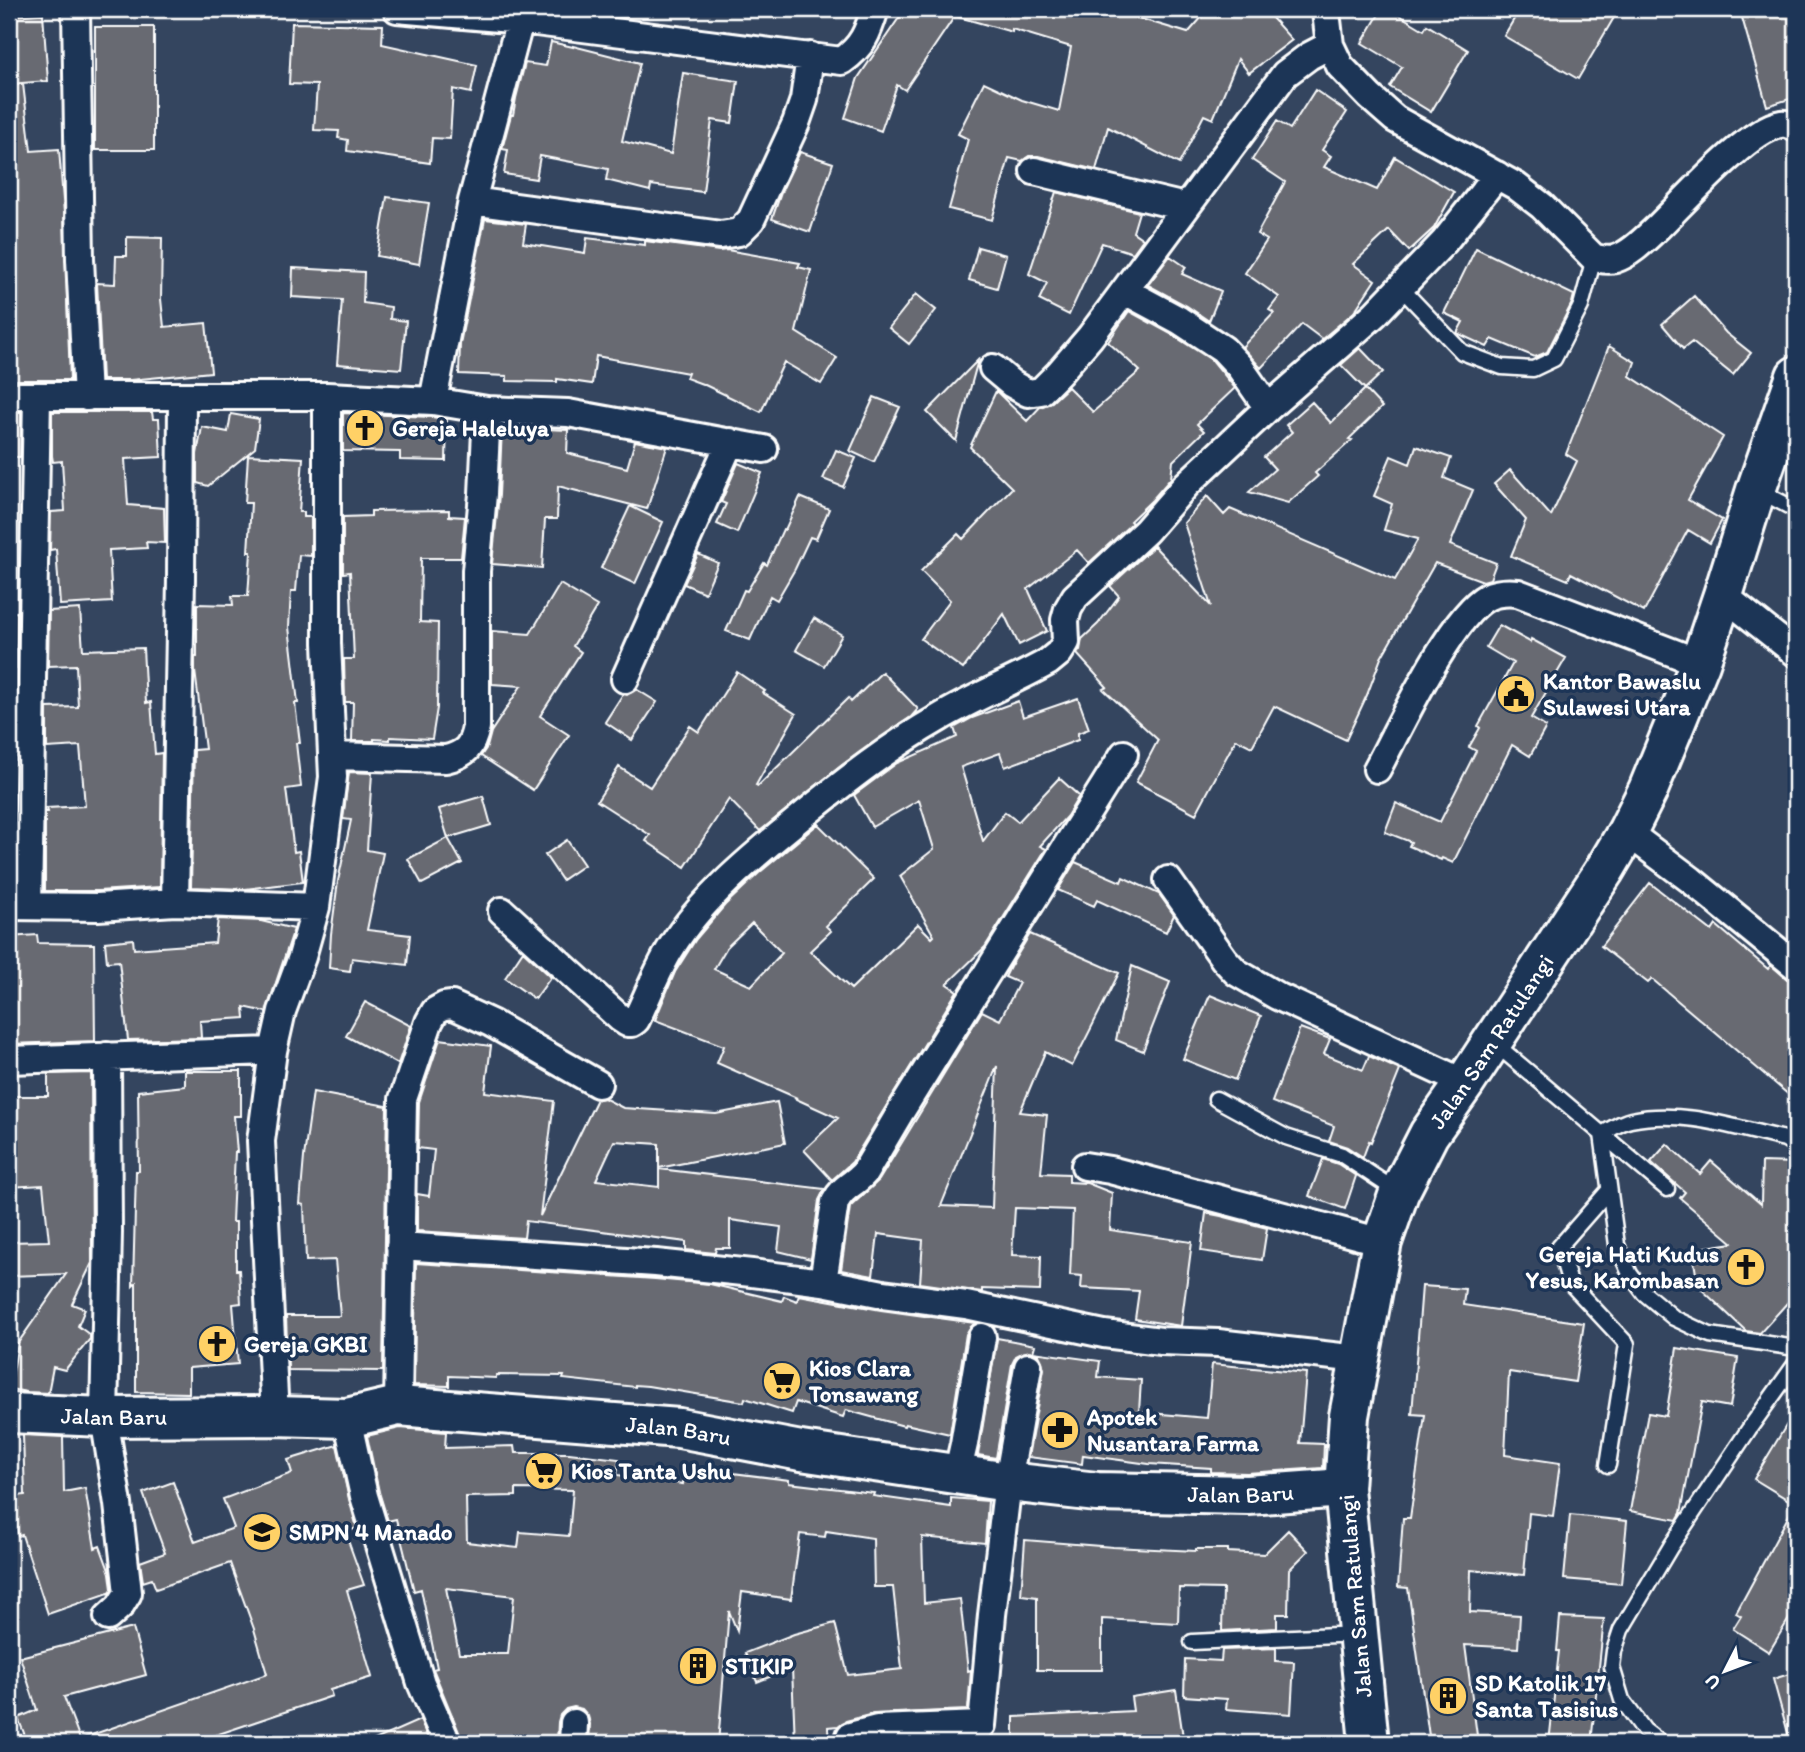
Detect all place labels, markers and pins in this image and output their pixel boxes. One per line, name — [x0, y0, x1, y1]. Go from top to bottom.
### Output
church icon: Gereja Haleluya — [344, 407, 386, 449]
place label: Gereja Haleluya — [392, 414, 550, 442]
place label: Kantor Bawaslu Sulawesi Utara — [1543, 667, 1701, 721]
public building icon: Kantor Bawaslu Sulawesi Utara — [1495, 673, 1537, 715]
place label: Gereja Hati Kudus Yesus, Karombasan — [1525, 1240, 1720, 1294]
church icon: Gereja Hati Kudus Yesus, Karombasan — [1725, 1246, 1767, 1288]
church icon: Gereja GKBI — [196, 1323, 238, 1365]
place label: Gereja GKBI — [244, 1330, 368, 1358]
place label: Kios Clara Tonsawang — [808, 1354, 920, 1408]
supermarket icon: Kios Clara Tonsawang — [761, 1360, 803, 1402]
place label: Apotek Nusantara Farma — [1086, 1403, 1260, 1457]
pharmacy icon: Apotek Nusantara Farma — [1039, 1409, 1081, 1451]
supermarket icon: Kios Tanta Ushu — [523, 1450, 565, 1492]
place label: Kios Tanta Ushu — [571, 1457, 732, 1485]
school or university icon: SMPN 4 Manado — [241, 1511, 283, 1553]
place label: SMPN 4 Manado — [289, 1518, 453, 1546]
building icon: STIKIP — [677, 1645, 719, 1687]
place label: STIKIP — [725, 1652, 794, 1680]
place label: SD Katolik 17 Santa Tasisius — [1475, 1669, 1618, 1723]
building icon: SD Katolik 17 Santa Tasisius — [1427, 1675, 1469, 1717]

